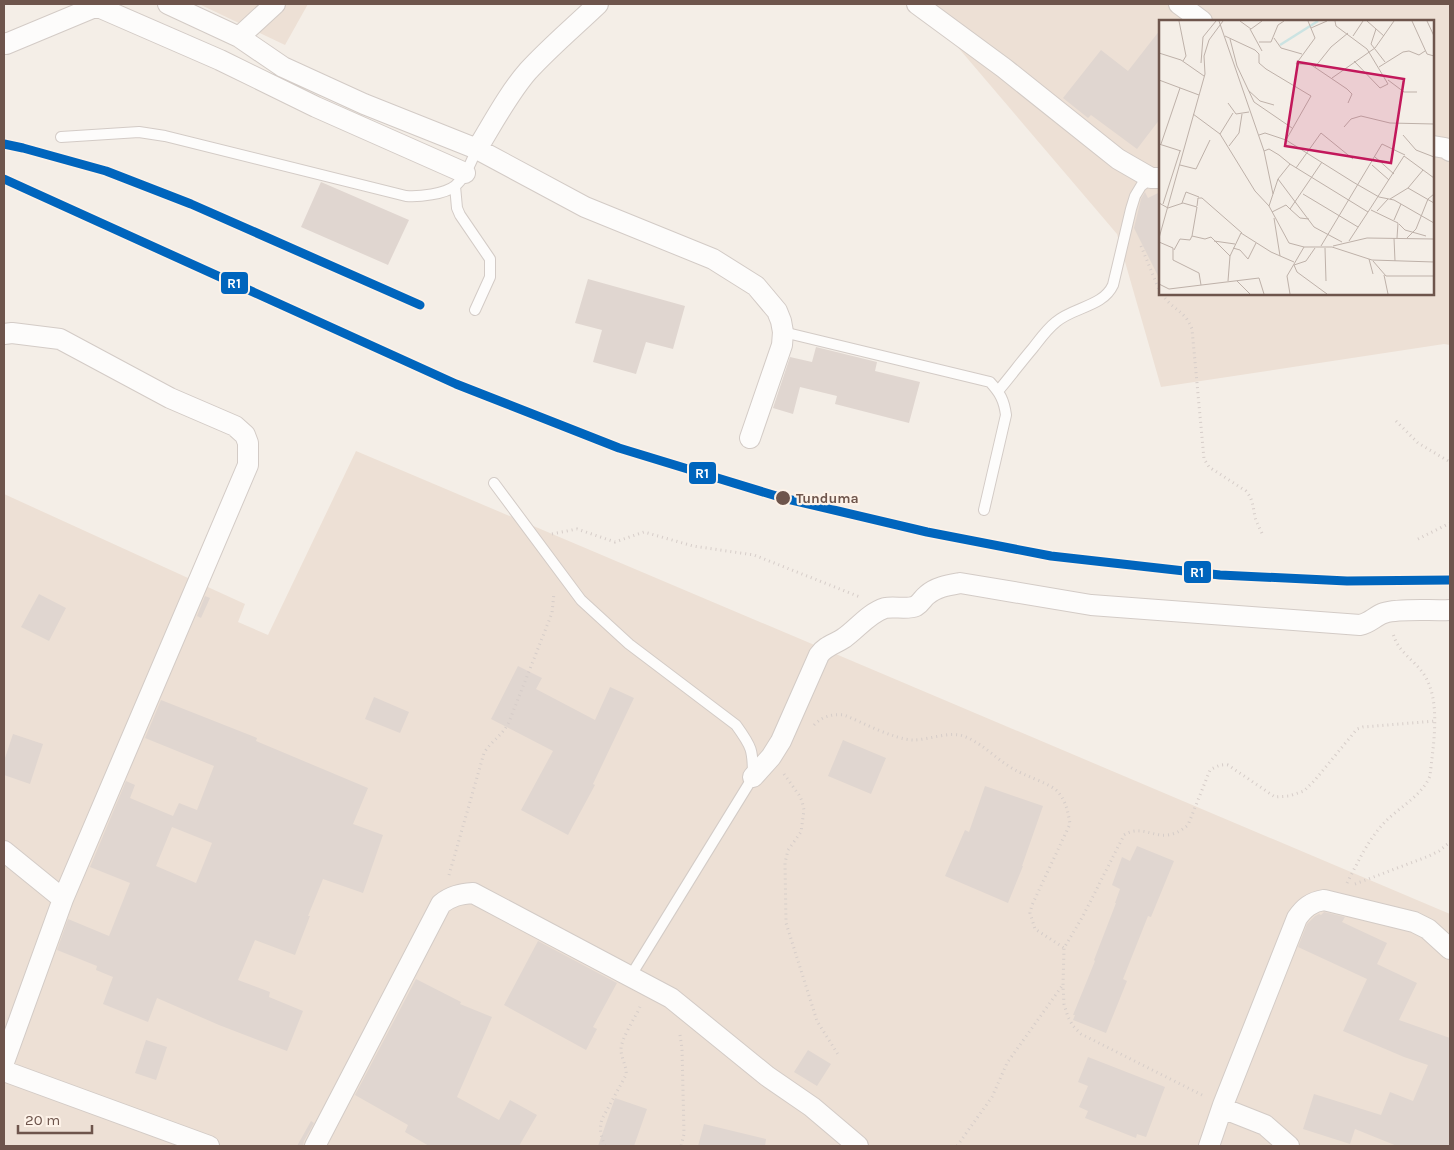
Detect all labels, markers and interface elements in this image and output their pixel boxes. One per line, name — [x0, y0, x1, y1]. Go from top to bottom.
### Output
inset map — [1159, 20, 1434, 295]
line badge: R1 — [220, 271, 249, 295]
text: R1 — [227, 275, 241, 292]
line badge: R1 — [688, 461, 717, 485]
text: R1 — [695, 465, 709, 482]
marker: Tunduma — [774, 489, 792, 507]
place label: Tunduma — [796, 490, 859, 507]
line badge: R1 — [1183, 560, 1212, 584]
text: R1 — [1190, 564, 1204, 581]
scale bar — [18, 1102, 91, 1134]
text: 20 m — [25, 1111, 60, 1129]

